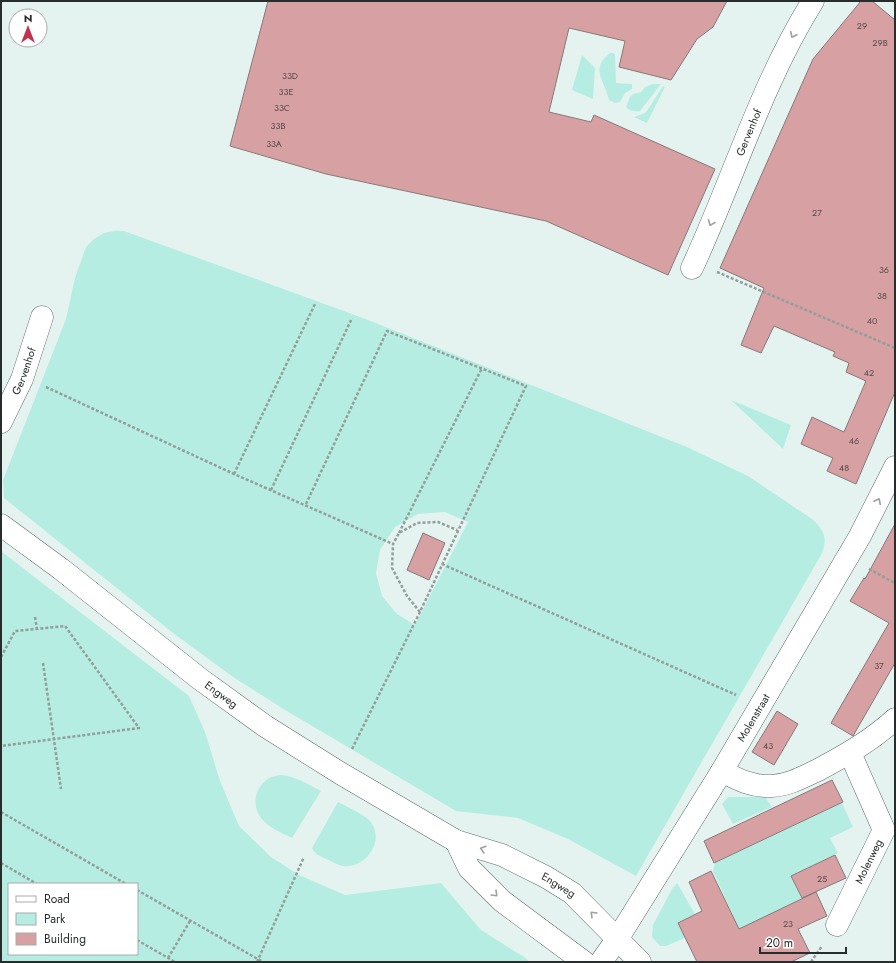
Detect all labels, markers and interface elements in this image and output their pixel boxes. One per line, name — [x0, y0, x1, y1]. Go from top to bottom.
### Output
north arrow — [8, 8, 48, 48]
text: N — [24, 10, 32, 26]
house number: 29 — [857, 19, 867, 32]
one-way arrow — [790, 30, 798, 38]
house number: 29B — [872, 36, 888, 49]
house number: 33D — [282, 69, 298, 82]
house number: 33E — [279, 85, 293, 98]
house number: 33C — [274, 101, 290, 114]
street label: Gervenhof — [732, 106, 766, 158]
house number: 33B — [271, 119, 285, 132]
house number: 33A — [266, 137, 282, 150]
house number: 27 — [812, 206, 822, 219]
one-way arrow — [708, 218, 716, 226]
house number: 36 — [879, 263, 889, 276]
house number: 38 — [877, 289, 887, 302]
house number: 40 — [867, 314, 878, 327]
street label: Gervenhof — [8, 344, 40, 397]
house number: 42 — [864, 366, 874, 379]
house number: 46 — [849, 434, 859, 447]
house number: 48 — [839, 461, 849, 474]
one-way arrow — [873, 498, 881, 506]
house number: 37 — [874, 659, 884, 672]
street label: Engweg — [201, 677, 241, 712]
street label: Molenstraat — [733, 690, 774, 745]
house number: 43 — [763, 739, 773, 752]
street label: Molenweg — [851, 836, 886, 886]
one-way arrow — [479, 845, 486, 854]
street label: Engweg — [539, 868, 579, 901]
house number: 25 — [817, 872, 827, 885]
legend — [8, 883, 138, 955]
one-way arrow — [490, 889, 498, 897]
text: Road — [44, 890, 70, 908]
text: Park — [44, 910, 66, 928]
one-way arrow — [590, 911, 598, 919]
house number: 23 — [783, 917, 793, 930]
scale bar — [760, 929, 846, 955]
text: Building — [44, 930, 86, 948]
text: 20 m — [766, 934, 793, 952]

